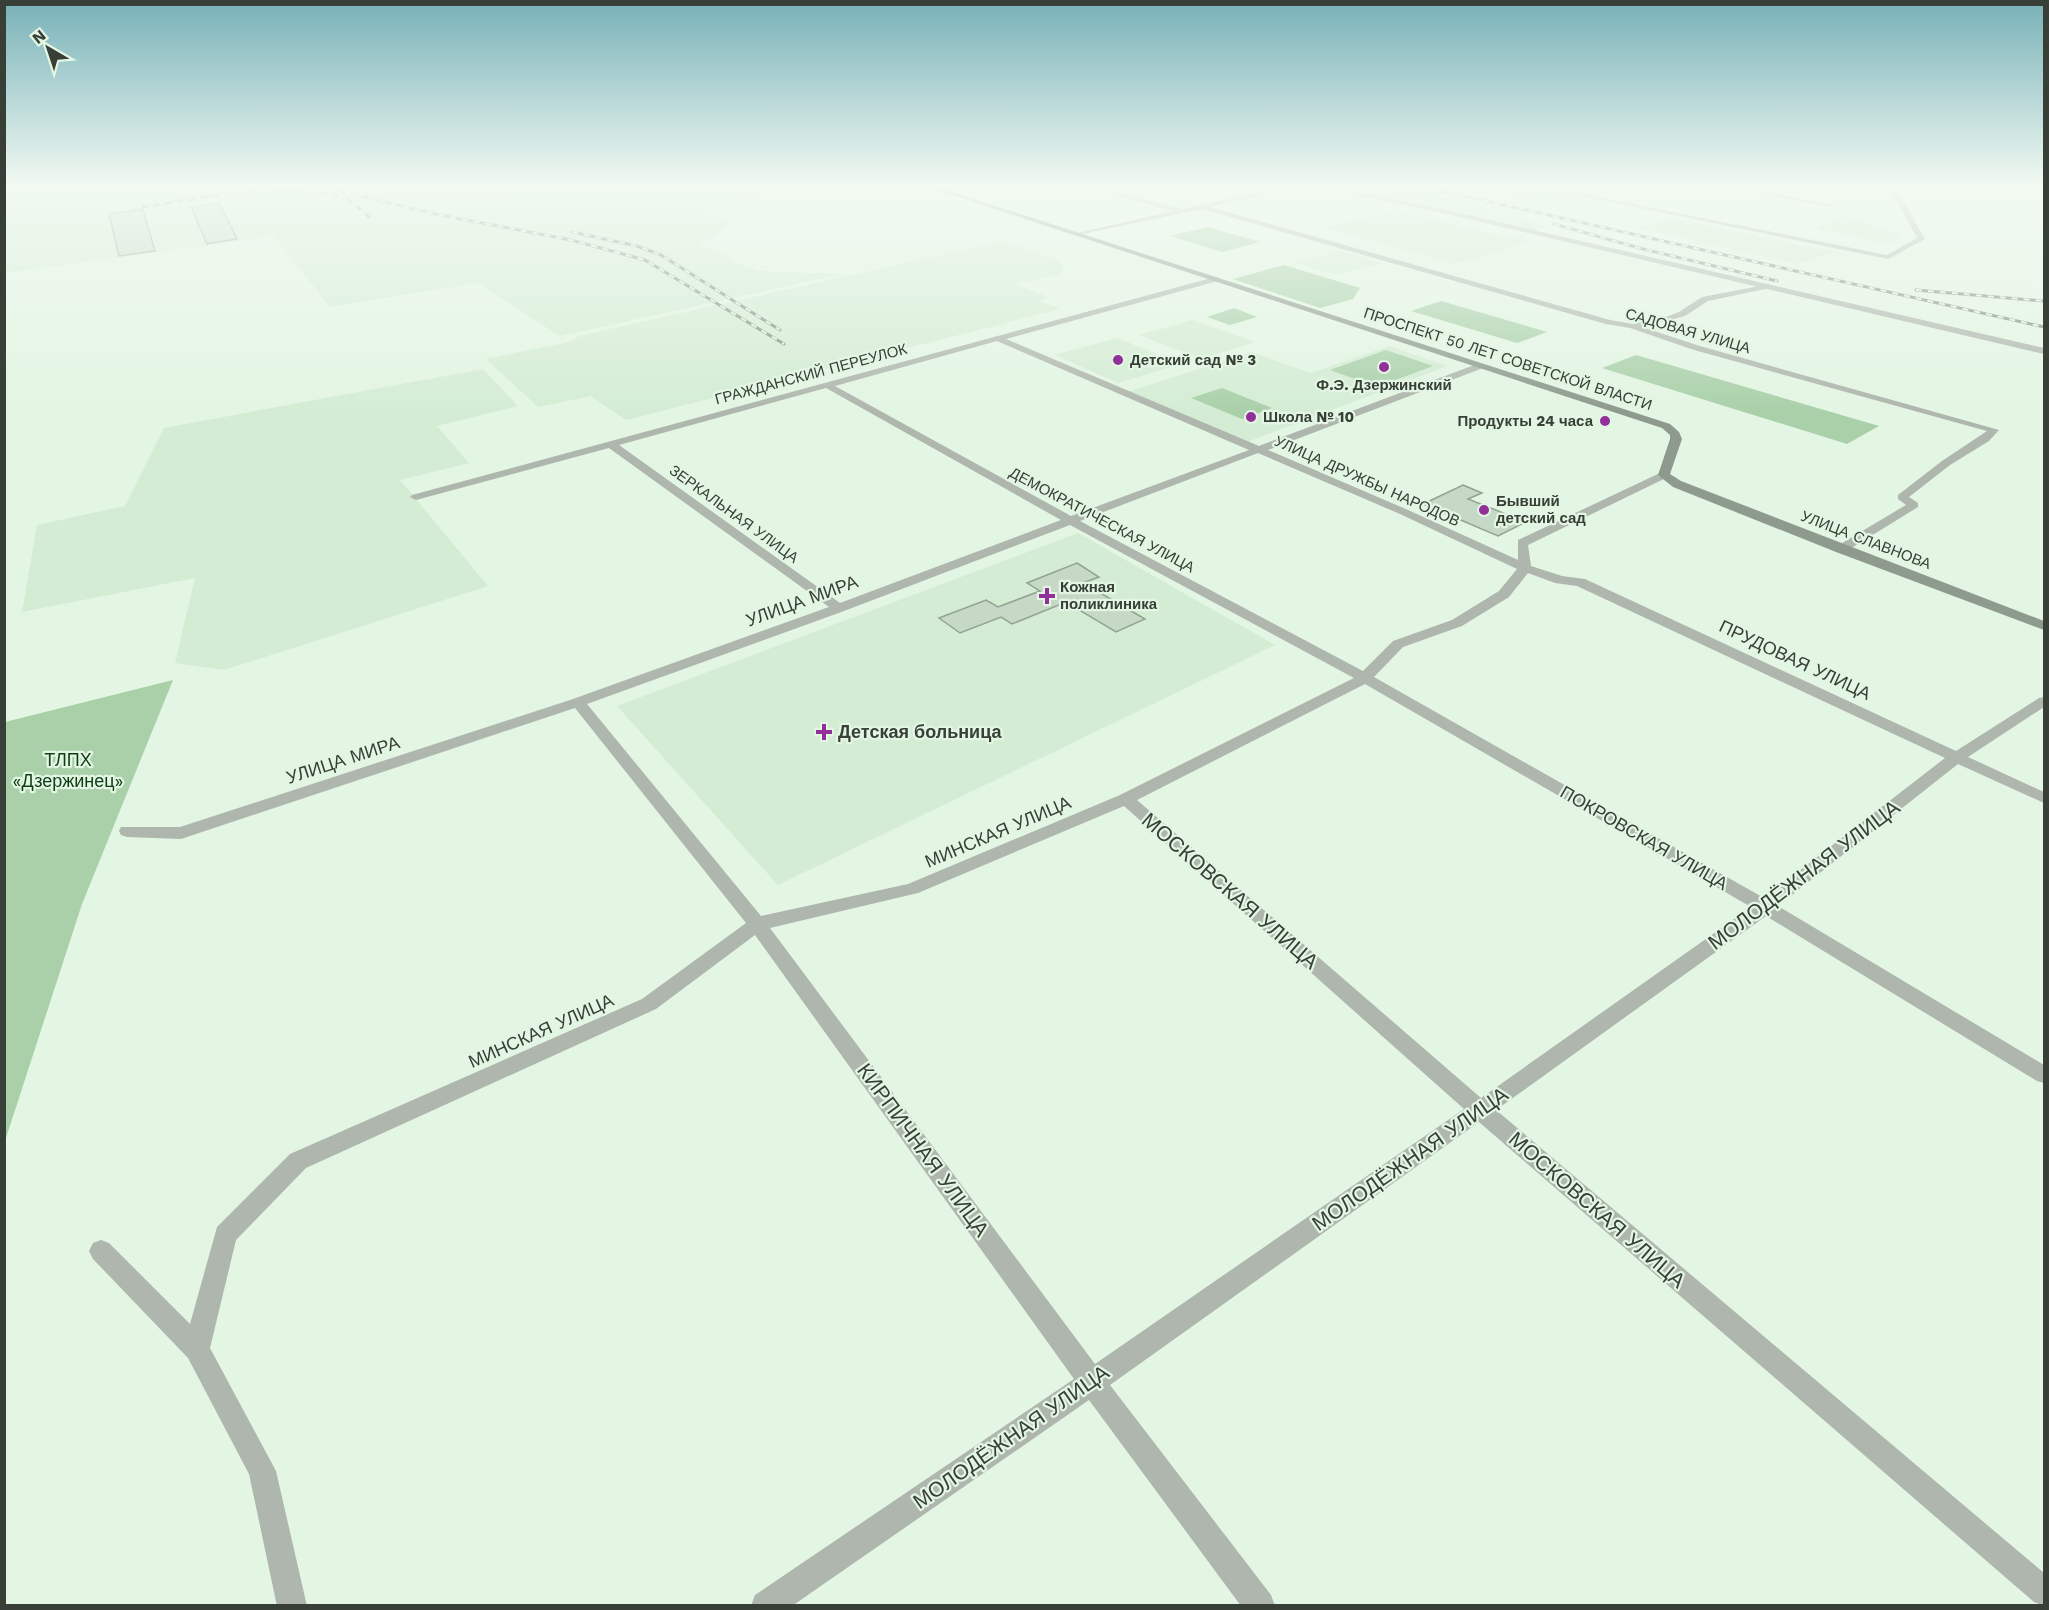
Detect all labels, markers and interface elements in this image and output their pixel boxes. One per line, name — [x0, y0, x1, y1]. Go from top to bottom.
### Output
north arrow — [18, 18, 78, 78]
text: N — [28, 26, 49, 48]
street label: ПРОСПЕКТ 50 ЛЕТ СОВЕТСКОЙ ВЛАСТИ — [1362, 304, 1654, 414]
street label: САДОВАЯ УЛИЦА — [1623, 305, 1753, 357]
street label: ГРАЖДАНСКИЙ ПЕРЕУЛОК — [713, 340, 909, 408]
place label: Детский сад № 3 — [1130, 351, 1256, 369]
marker: Детский сад № 3 — [1111, 353, 1125, 367]
marker: Ф.Э. Дзержинский — [1377, 360, 1391, 374]
place label: Ф.Э. Дзержинский — [1316, 376, 1452, 394]
place label: Школа № 10 — [1263, 408, 1354, 426]
marker: Школа № 10 — [1244, 410, 1258, 424]
place label: Продукты 24 часа — [1457, 412, 1594, 430]
marker: Продукты 24 часа — [1598, 414, 1612, 428]
street label: УЛИЦА ДРУЖБЫ НАРОДОВ — [1272, 432, 1462, 530]
street label: ЗЕРКАЛЬНАЯ УЛИЦА — [666, 461, 802, 567]
street label: ДЕМОКРАТИЧЕСКАЯ УЛИЦА — [1006, 463, 1198, 577]
place label: Бывший детский сад — [1496, 492, 1586, 527]
marker: Бывший детский сад — [1477, 503, 1491, 517]
street label: УЛИЦА СЛАВНОВА — [1798, 507, 1934, 573]
street label: УЛИЦА МИРА — [743, 571, 861, 631]
place label: Кожная поликлиника — [1060, 578, 1158, 613]
marker: Кожная поликлиника — [1038, 587, 1056, 605]
street label: ПРУДОВАЯ УЛИЦА — [1716, 615, 1874, 704]
place label: Детская больница — [838, 721, 1002, 742]
marker: Детская больница — [815, 723, 833, 741]
street label: УЛИЦА МИРА — [284, 731, 402, 788]
park label: ТЛПХ «Дзержинец» — [13, 749, 123, 791]
street label: ПОКРОВСКАЯ УЛИЦА — [1557, 781, 1732, 894]
street label: МИНСКАЯ УЛИЦА — [922, 791, 1074, 872]
street label: МОЛОДЁЖНАЯ УЛИЦА — [1703, 794, 1904, 955]
street label: МОСКОВСКАЯ УЛИЦА — [1137, 807, 1324, 974]
street label: МИНСКАЯ УЛИЦА — [465, 989, 617, 1072]
street label: КИРПИЧНАЯ УЛИЦА — [852, 1058, 995, 1241]
street label: МОЛОДЁЖНАЯ УЛИЦА — [1307, 1081, 1512, 1236]
street label: МОСКОВСКАЯ УЛИЦА — [1504, 1126, 1691, 1293]
street label: МОЛОДЁЖНАЯ УЛИЦА — [908, 1359, 1113, 1514]

